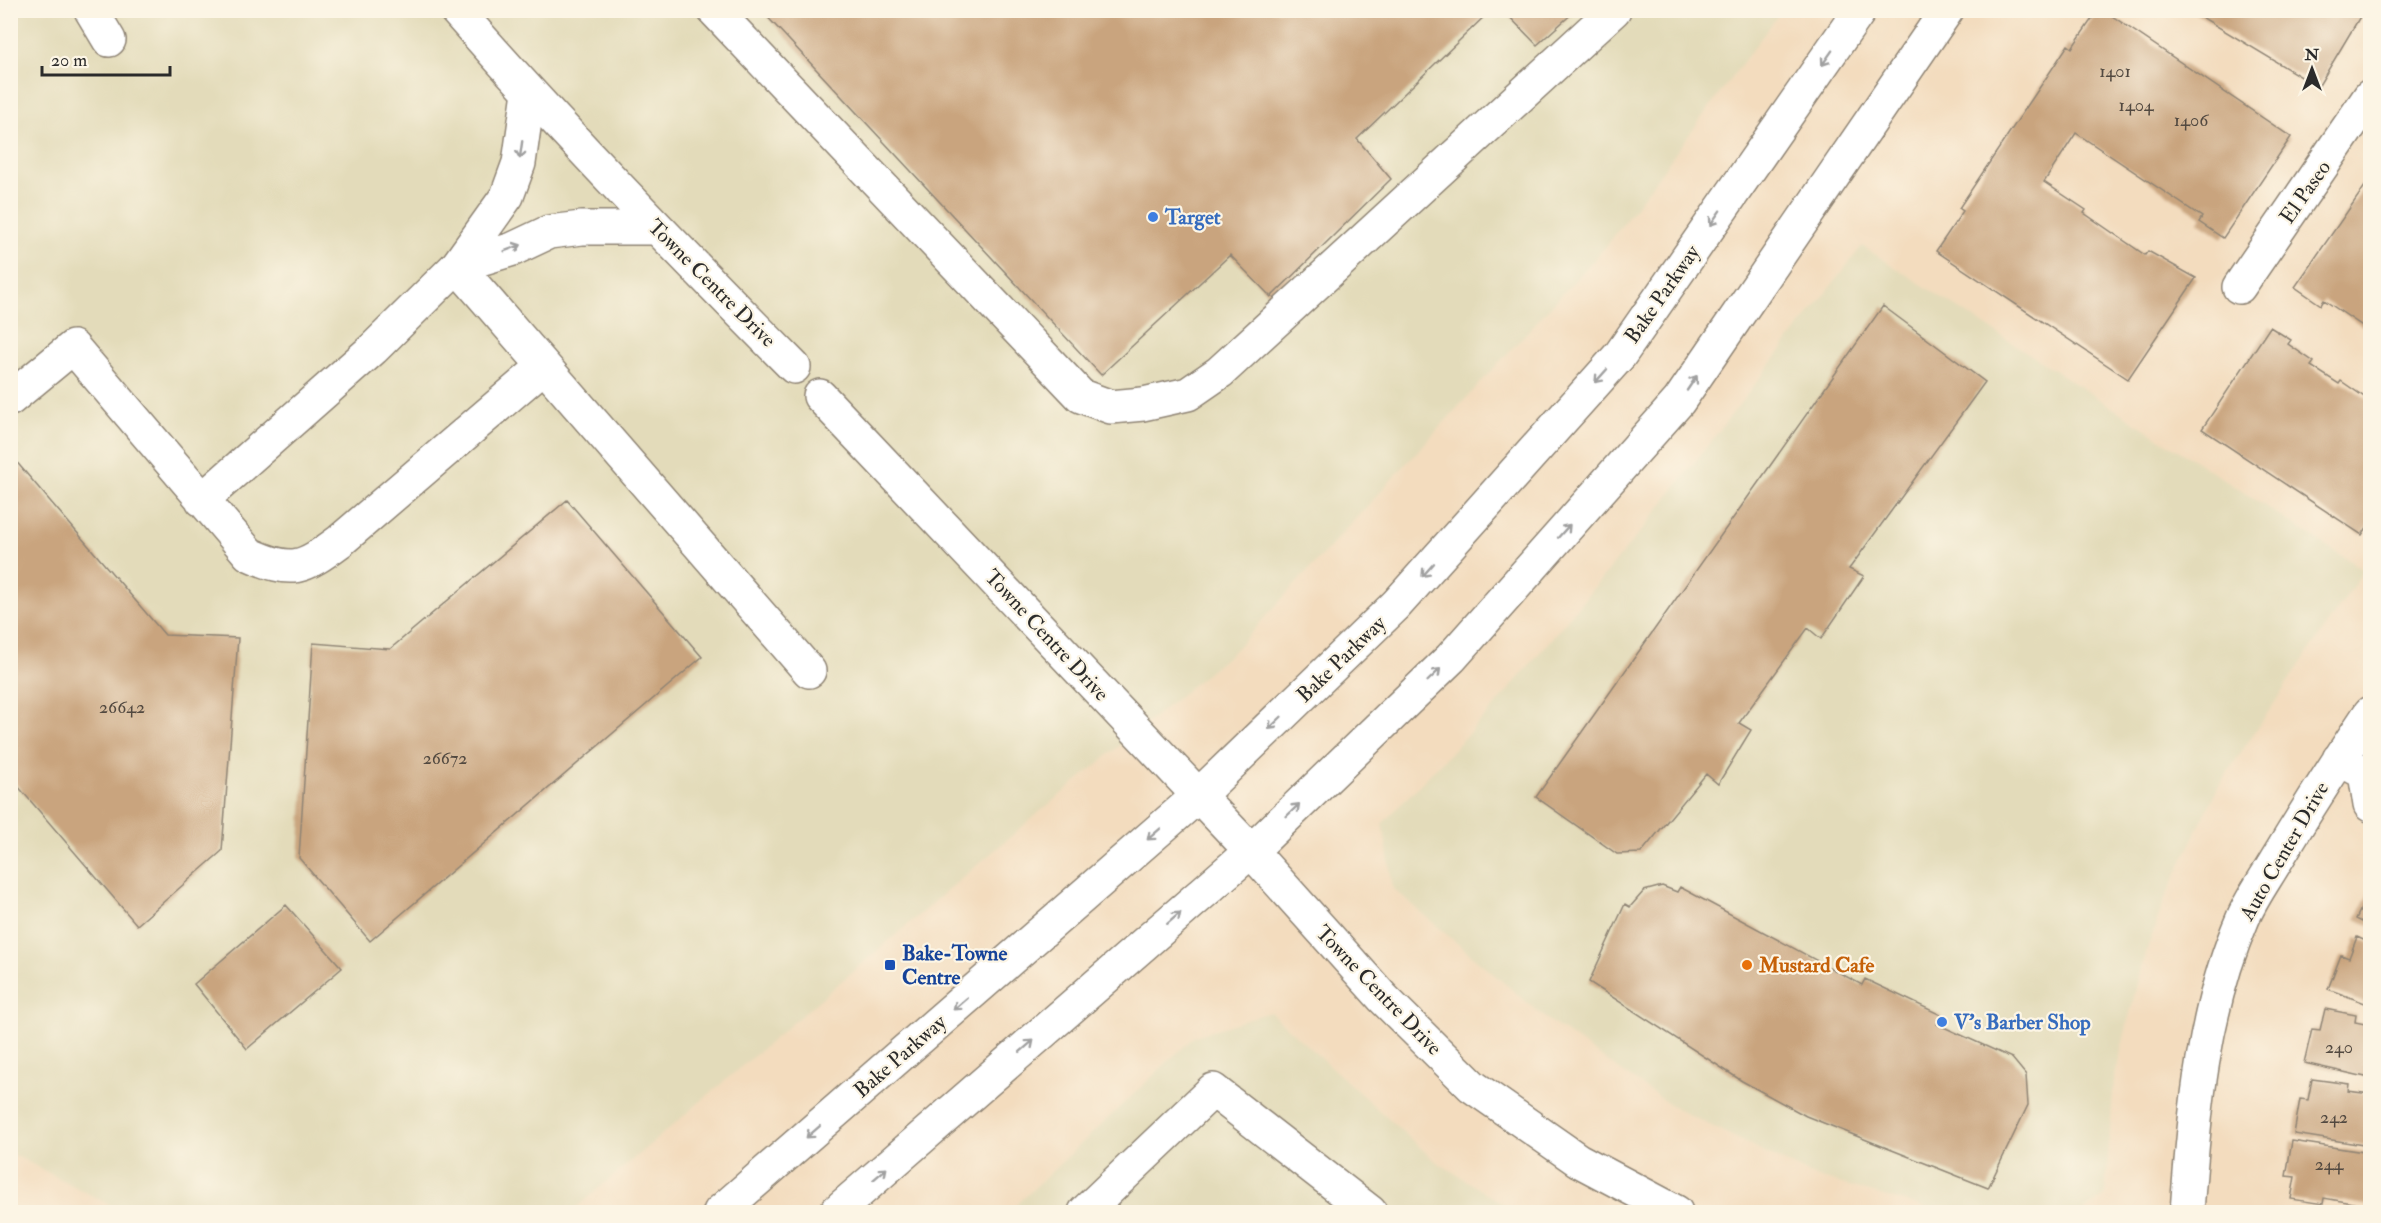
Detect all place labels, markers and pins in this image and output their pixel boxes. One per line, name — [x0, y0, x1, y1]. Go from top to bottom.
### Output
place label: Target — [1164, 204, 1221, 231]
marker: Target — [1146, 210, 1160, 224]
place label: Bake-Towne Centre — [902, 940, 1007, 991]
place label: Mustard Cafe — [1758, 952, 1875, 979]
marker: Bake-Towne Centre — [883, 958, 897, 972]
marker: Mustard Cafe — [1740, 958, 1754, 972]
place label: V's Barber Shop — [1953, 1009, 2091, 1036]
marker: V's Barber Shop — [1935, 1015, 1949, 1029]

